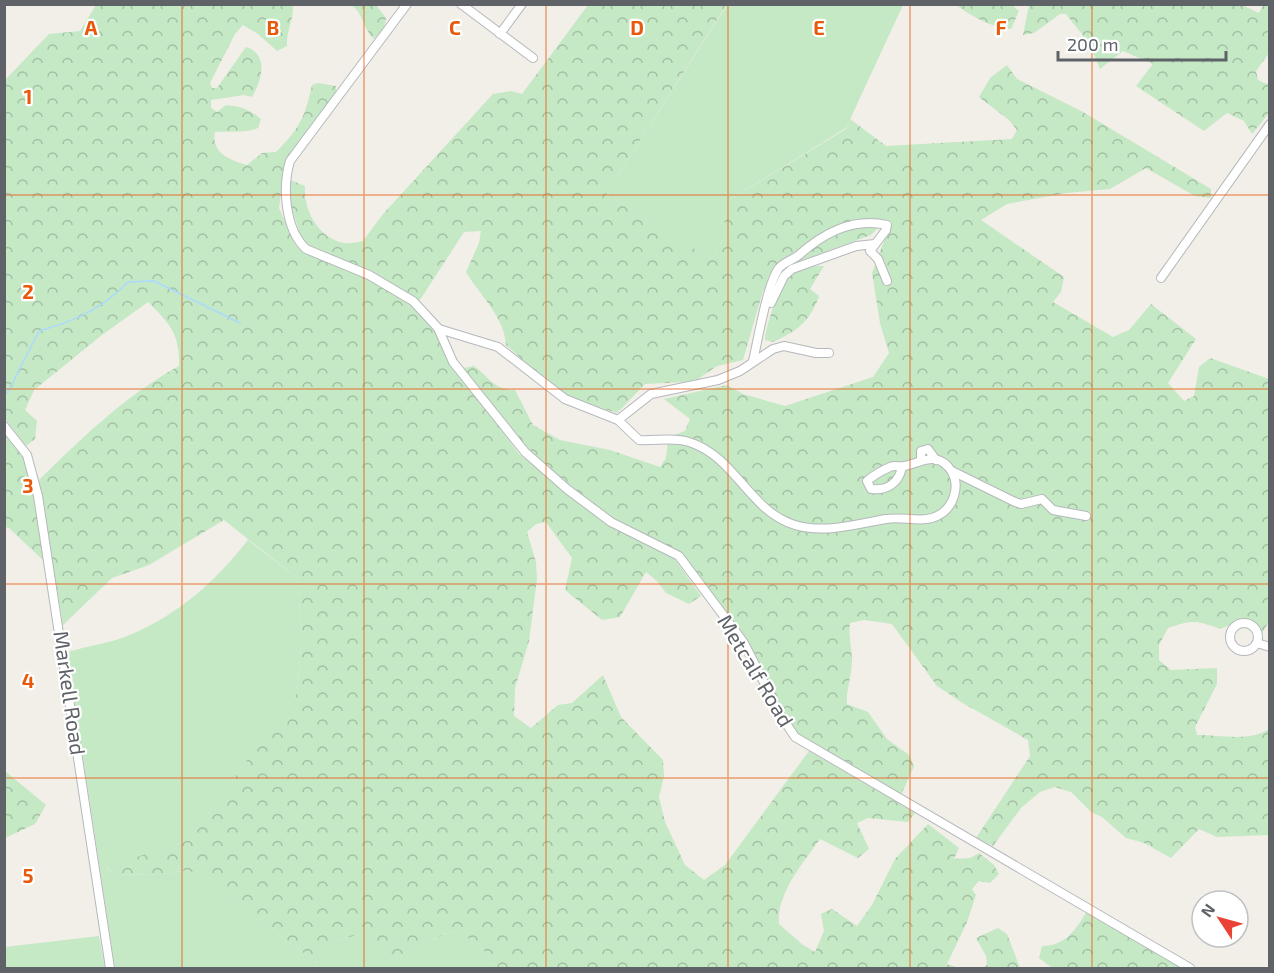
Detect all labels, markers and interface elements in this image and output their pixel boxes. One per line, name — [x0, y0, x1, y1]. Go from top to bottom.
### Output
text: A — [84, 15, 98, 39]
text: B — [267, 15, 279, 39]
text: C — [449, 15, 461, 39]
text: D — [630, 15, 644, 39]
text: E — [813, 15, 825, 39]
text: F — [995, 15, 1007, 39]
scale bar — [1058, 24, 1226, 62]
text: 200 m — [1067, 33, 1119, 55]
text: 1 — [24, 84, 32, 108]
text: 2 — [22, 279, 34, 303]
text: 3 — [22, 473, 34, 497]
street label: Metcalf Road — [713, 610, 800, 731]
street label: Markell Road — [49, 629, 92, 756]
text: 4 — [22, 668, 35, 692]
text: 5 — [22, 863, 34, 887]
north arrow — [1190, 889, 1250, 949]
text: N — [1196, 900, 1219, 920]

